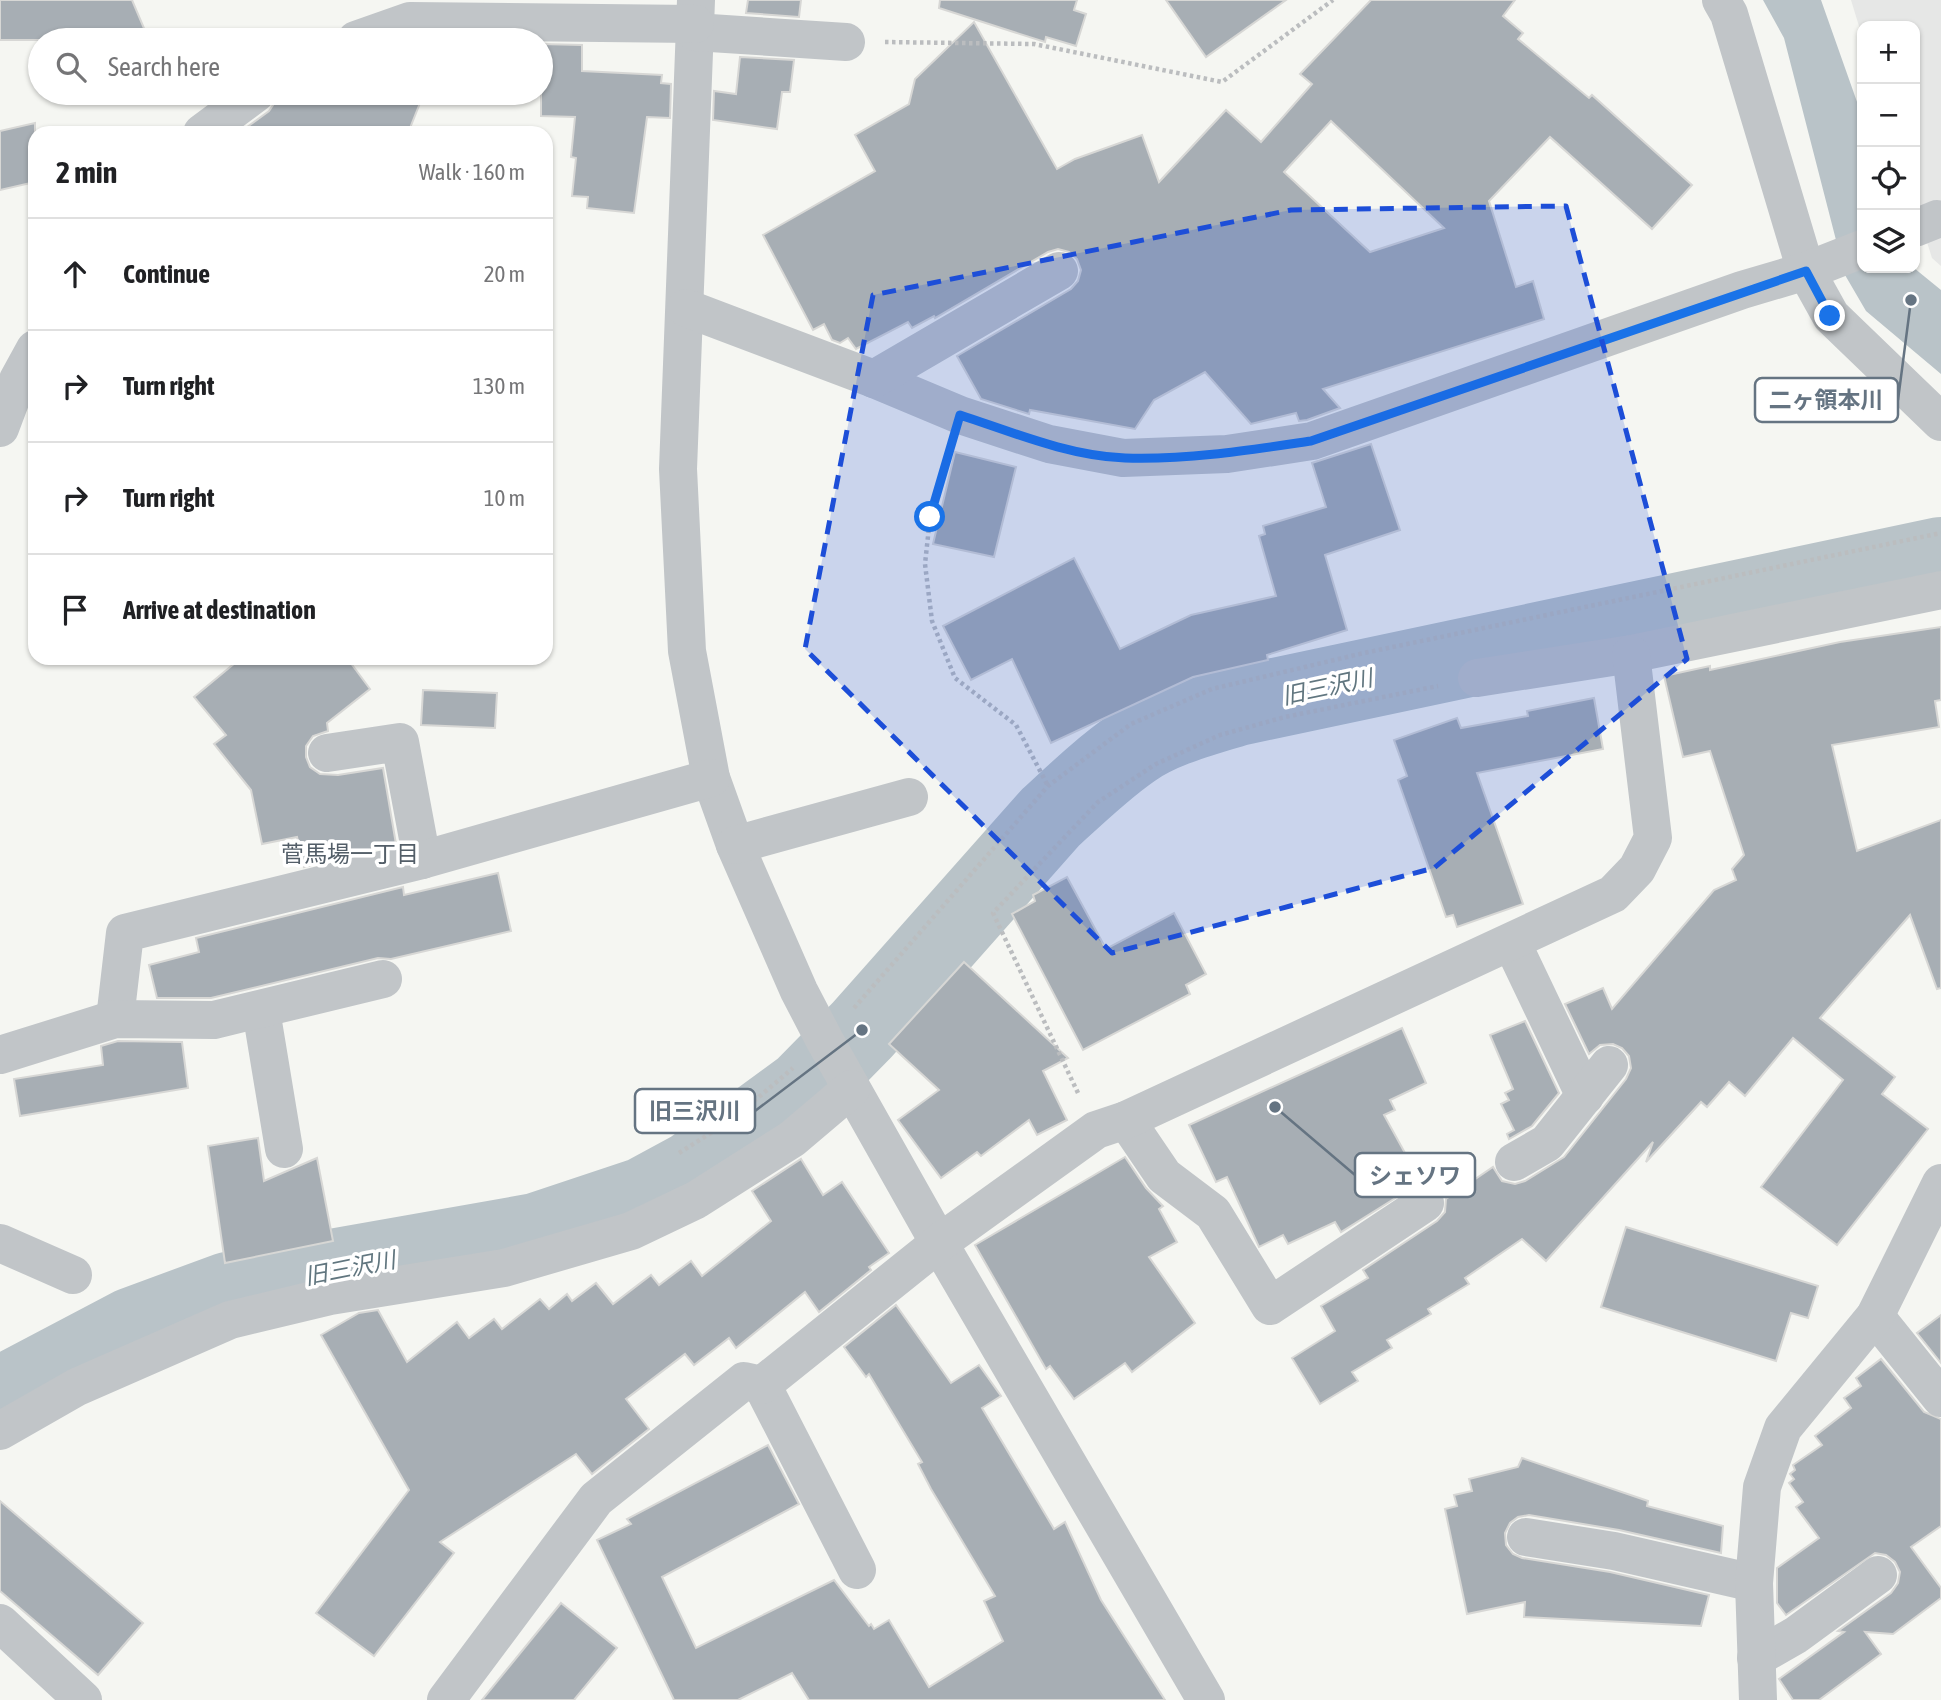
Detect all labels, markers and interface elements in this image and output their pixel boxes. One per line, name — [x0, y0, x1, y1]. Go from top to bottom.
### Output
map controls — [1857, 21, 1920, 273]
button: + — [1857, 21, 1920, 84]
search box — [28, 28, 553, 105]
icon: search — [52, 48, 90, 86]
text: Search here — [108, 52, 220, 82]
button: − — [1857, 84, 1920, 147]
button: locate — [1857, 147, 1920, 210]
text: 2 min — [56, 155, 117, 189]
text: Walk · 160 m — [419, 159, 525, 185]
button: layers — [1857, 210, 1920, 273]
icon: ahead — [56, 255, 94, 293]
text: Continue — [123, 259, 210, 289]
text: 20 m — [484, 261, 525, 287]
route end — [1814, 300, 1845, 331]
icon: right — [56, 367, 94, 405]
text: Turn right — [123, 371, 214, 401]
text: 130 m — [473, 373, 525, 399]
callout: 二ヶ領本川 — [1755, 378, 1898, 422]
text: 二ヶ領本川 — [1769, 387, 1884, 413]
icon: right — [56, 479, 94, 517]
text: Turn right — [123, 483, 214, 513]
text: 10 m — [484, 485, 525, 511]
route start — [914, 501, 945, 532]
icon: arrive — [56, 591, 94, 629]
text: Arrive at destination — [123, 595, 316, 625]
water label: 旧三沢川 — [1279, 664, 1378, 709]
district label: 菅馬場一丁目 — [281, 841, 419, 867]
callout: 旧三沢川 — [635, 1089, 755, 1133]
text: 旧三沢川 — [649, 1098, 741, 1124]
callout: シェソワ — [1355, 1153, 1475, 1197]
text: シェソワ — [1369, 1163, 1461, 1189]
water label: 旧三沢川 — [302, 1246, 401, 1290]

